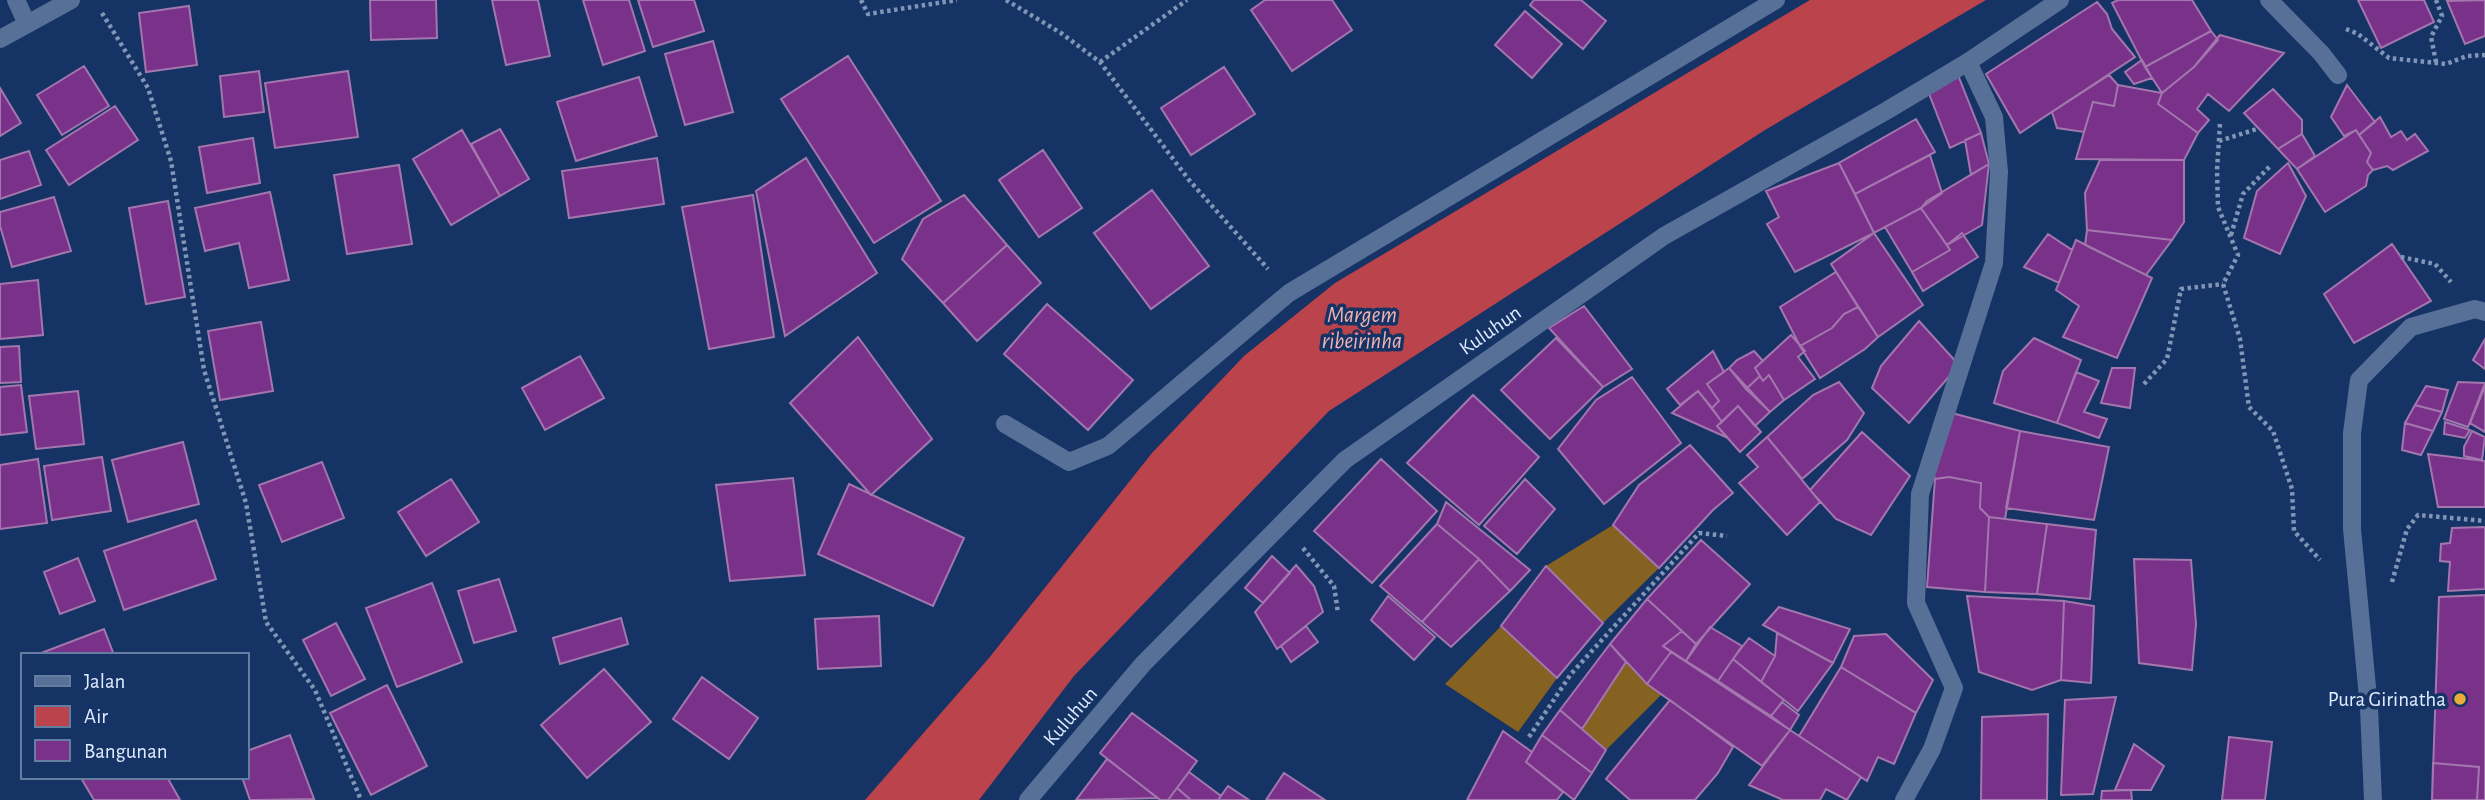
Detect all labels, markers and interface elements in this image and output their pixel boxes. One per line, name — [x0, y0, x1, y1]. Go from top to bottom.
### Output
street label: Kuluhun — [1456, 302, 1525, 359]
water label: Margem ribeirinha — [1322, 304, 1402, 353]
legend — [21, 653, 248, 779]
text: Jalan — [84, 671, 125, 692]
street label: Kuluhun — [1039, 683, 1101, 750]
place label: Pura Girinatha — [2328, 689, 2446, 710]
marker: Pura Girinatha — [2452, 691, 2468, 707]
text: Air — [84, 706, 108, 727]
text: Bangunan — [84, 741, 168, 762]

